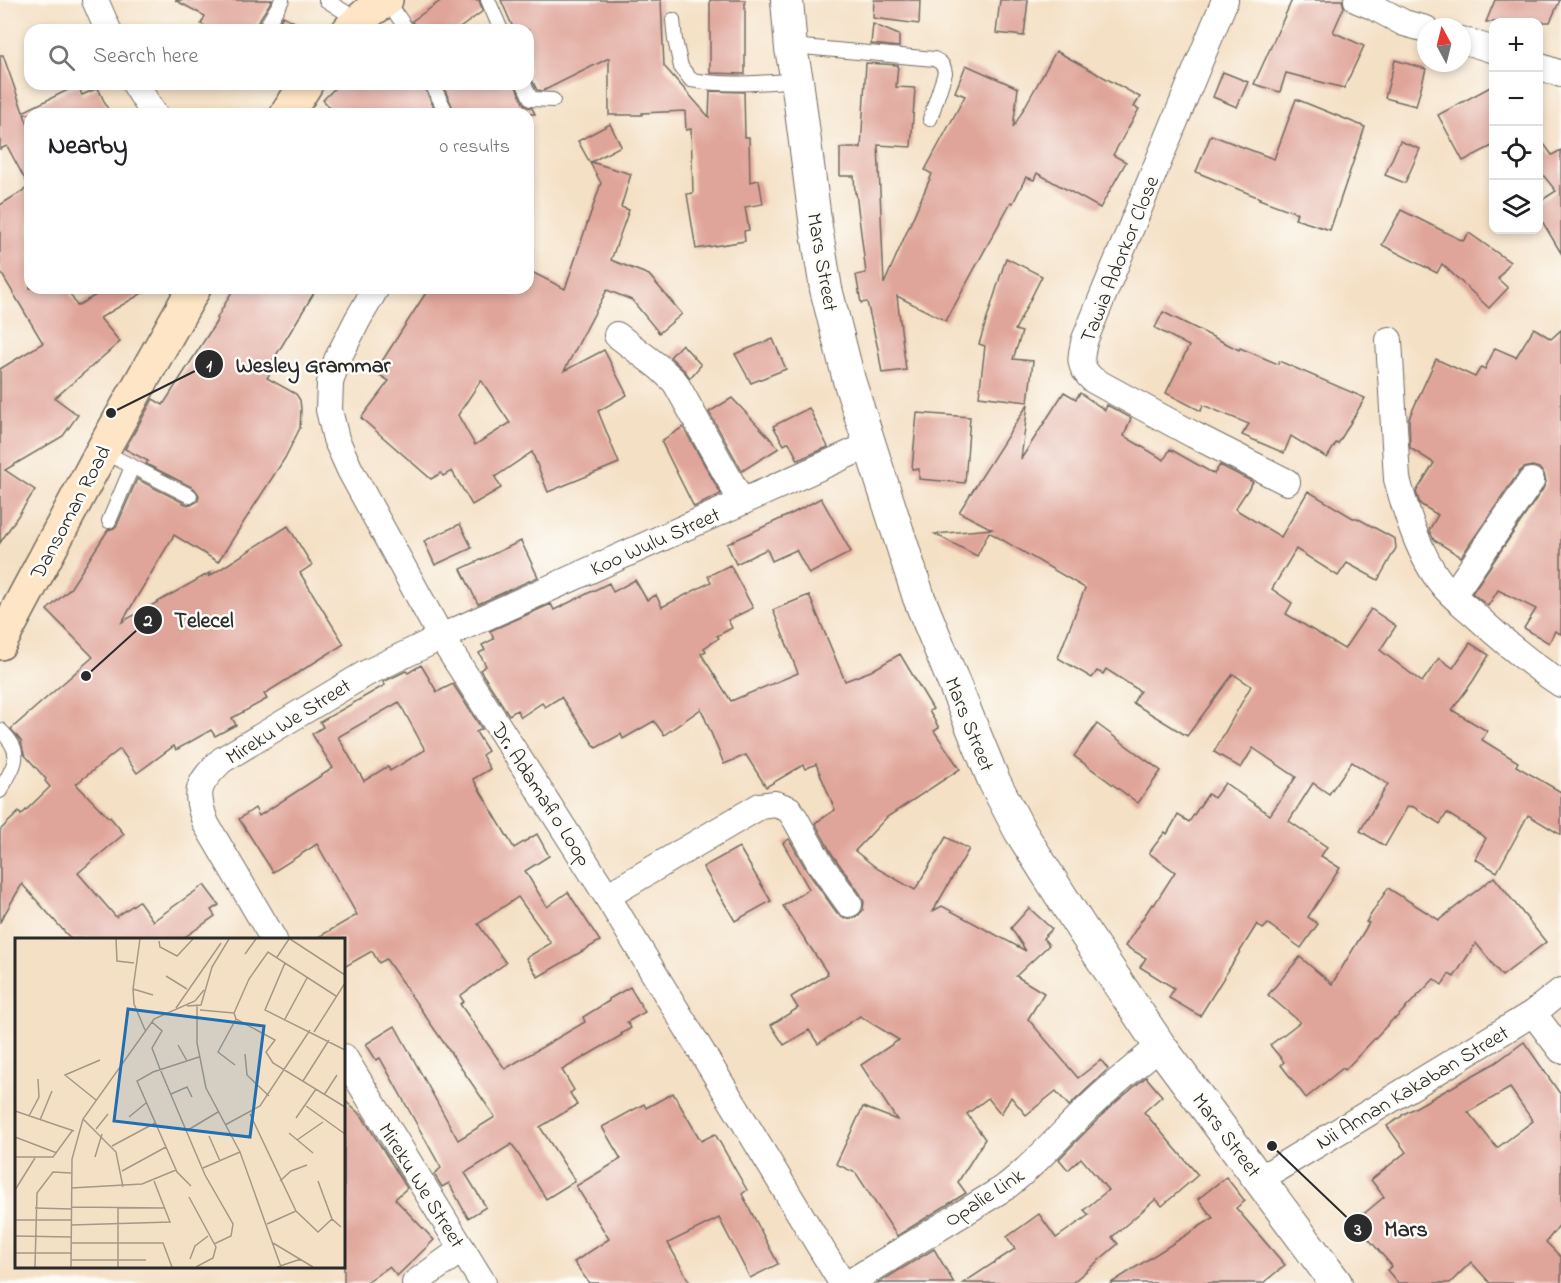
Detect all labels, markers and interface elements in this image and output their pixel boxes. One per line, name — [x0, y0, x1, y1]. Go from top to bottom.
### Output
north arrow — [1417, 18, 1471, 72]
map controls — [1489, 18, 1543, 234]
button: + — [1489, 18, 1543, 72]
search box — [24, 24, 534, 90]
icon: search — [45, 41, 78, 74]
text: Search here — [93, 41, 198, 73]
button: − — [1489, 72, 1543, 126]
button: locate — [1489, 126, 1543, 180]
text: Nearby — [48, 128, 127, 166]
text: 0 results — [439, 133, 510, 162]
street label: Tawia Adorkor Close — [1074, 171, 1168, 348]
button: layers — [1489, 180, 1543, 234]
street label: Mars Street — [798, 211, 844, 314]
callout: Wesley Grammar — [194, 344, 402, 384]
text: Wesley Grammar — [236, 351, 392, 384]
text: 1 — [206, 354, 212, 380]
street label: Dansoman Road — [23, 441, 120, 586]
street label: Koo Wulu Street — [586, 501, 725, 585]
callout: Telecel — [133, 600, 246, 640]
text: Telecel — [174, 606, 234, 638]
text: 2 — [143, 609, 153, 635]
street label: Mireku We Street — [221, 672, 358, 773]
street label: Mars Street — [936, 673, 1001, 776]
street label: Dr. Adamafio Loop — [482, 717, 598, 873]
inset map — [15, 938, 345, 1268]
street label: Nii Annan Kakaban Street — [1311, 1019, 1515, 1158]
street label: Mars Street — [1183, 1087, 1267, 1185]
street label: Mireku We Street — [370, 1118, 471, 1255]
street label: Opalie Link — [939, 1161, 1032, 1236]
callout: Mars — [1343, 1208, 1440, 1248]
text: Mars — [1384, 1215, 1428, 1247]
text: 3 — [1353, 1218, 1362, 1244]

